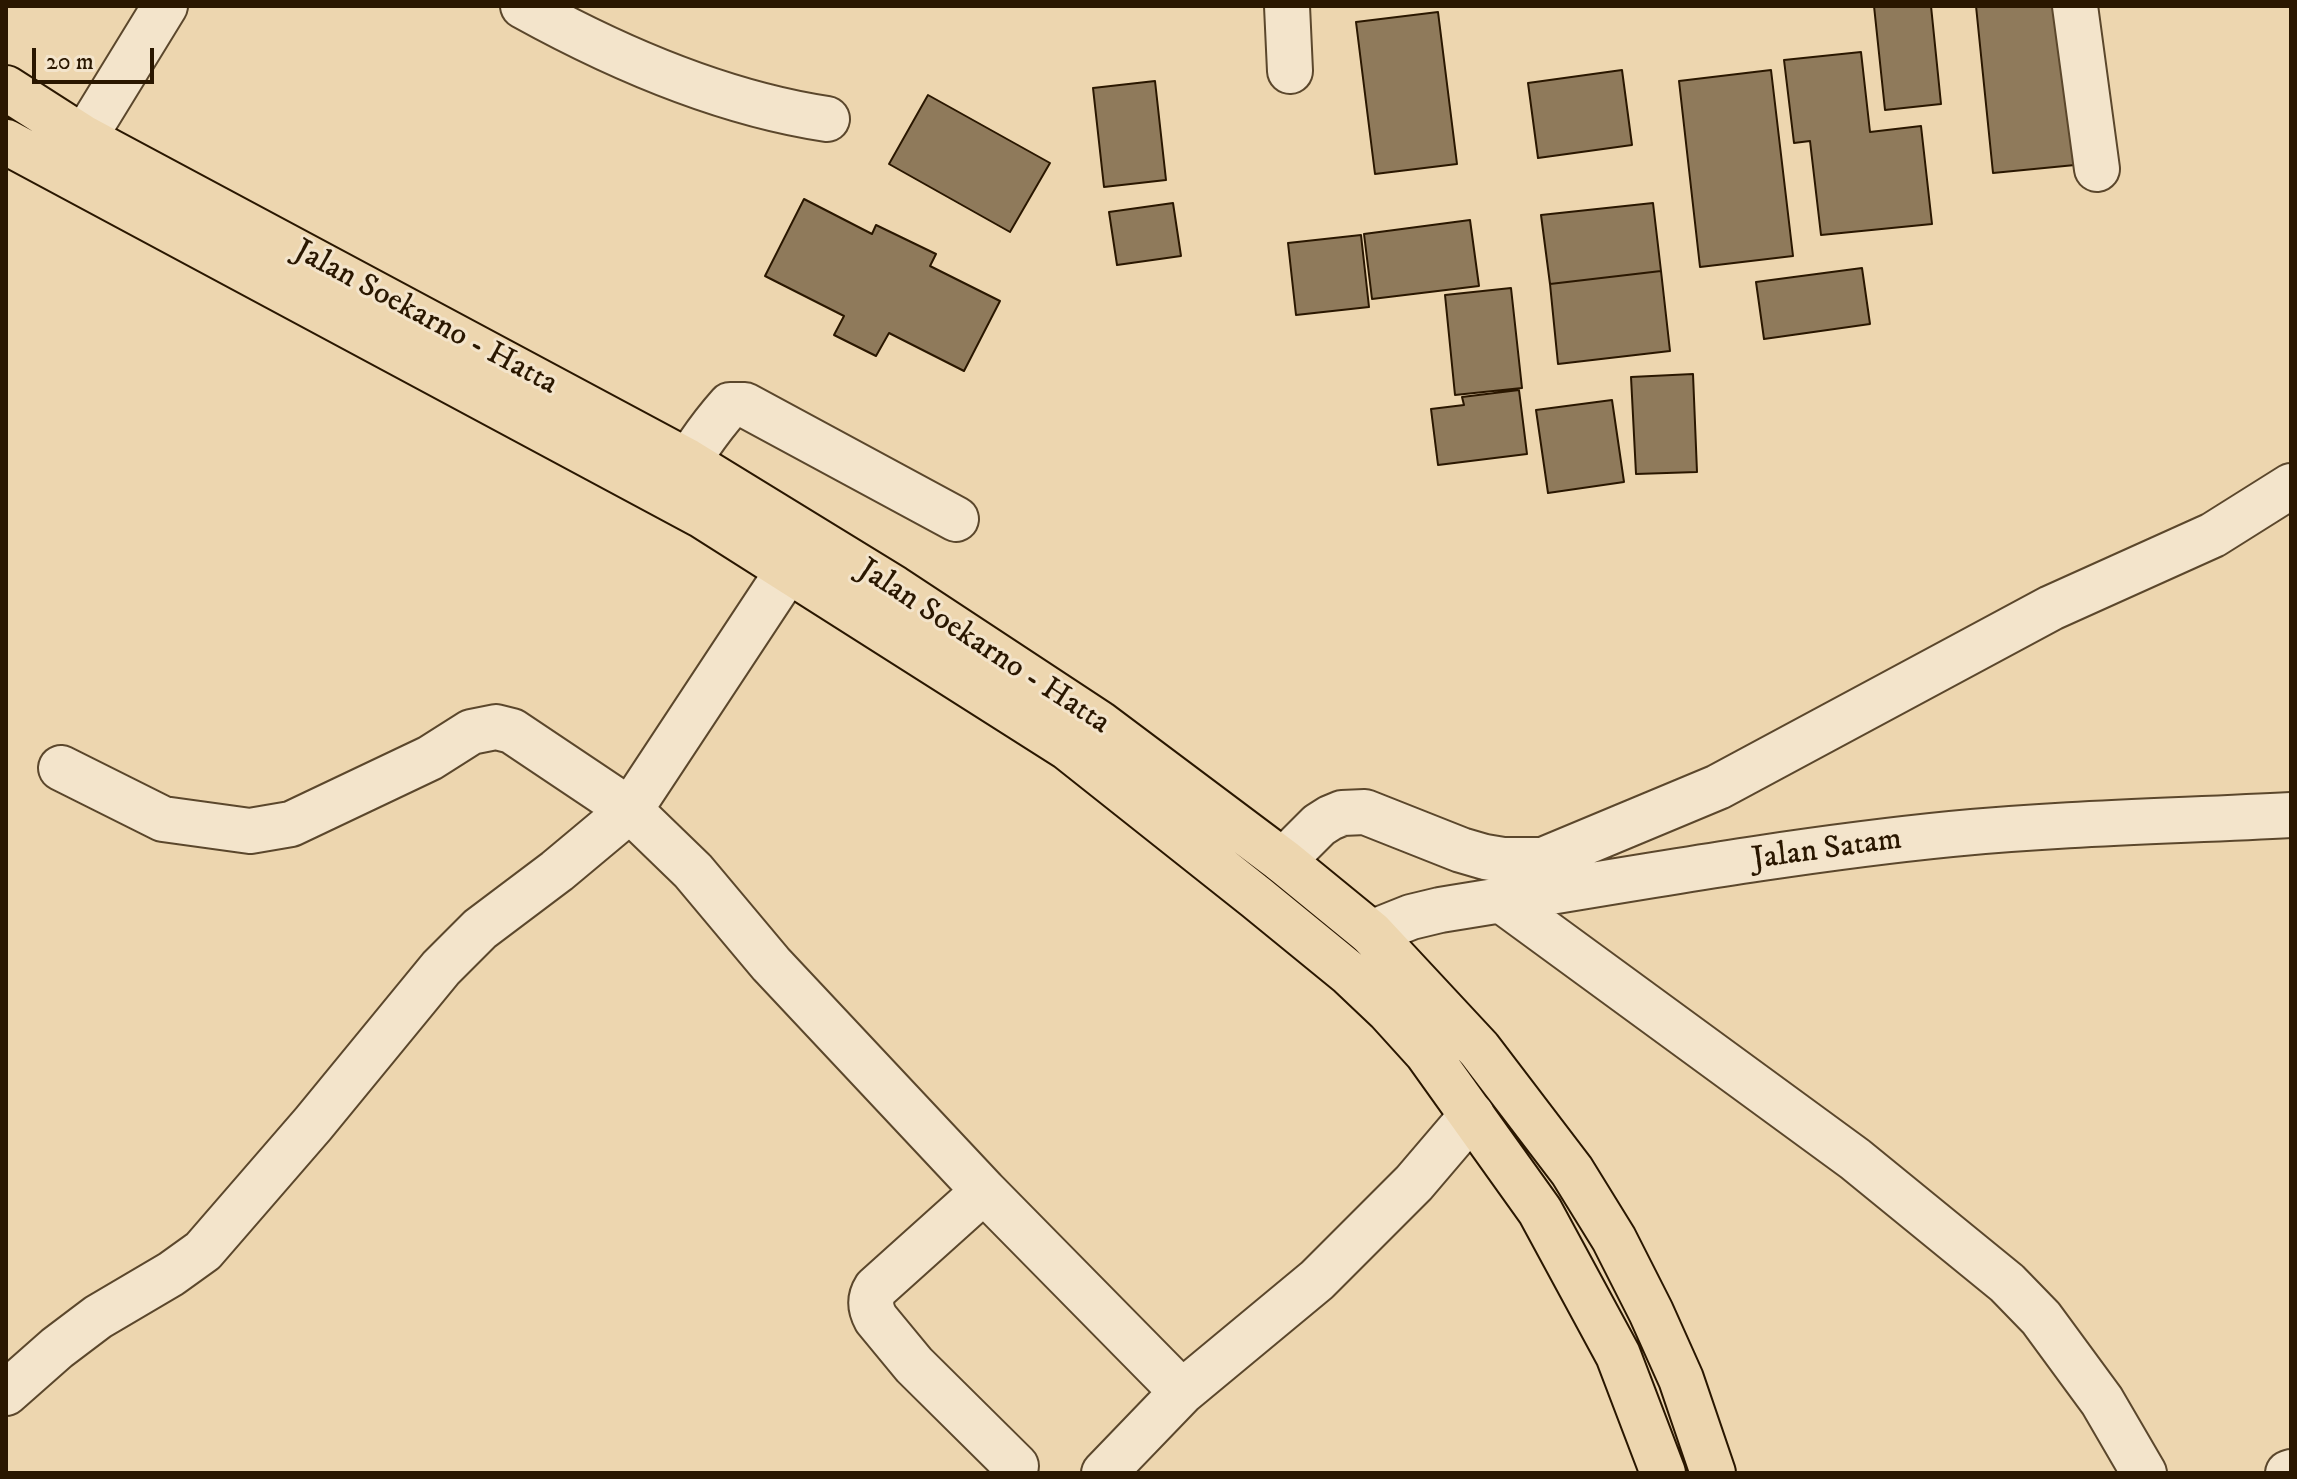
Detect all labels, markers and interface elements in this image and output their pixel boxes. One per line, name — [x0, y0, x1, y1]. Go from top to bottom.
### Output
scale bar — [36, 32, 158, 82]
text: 20 m — [46, 47, 94, 77]
street label: Jalan Soekarno - Hatta — [287, 233, 563, 405]
street label: Jalan Soekarno - Hatta — [850, 552, 1116, 744]
street label: Jalan Satam — [1750, 821, 1904, 881]

